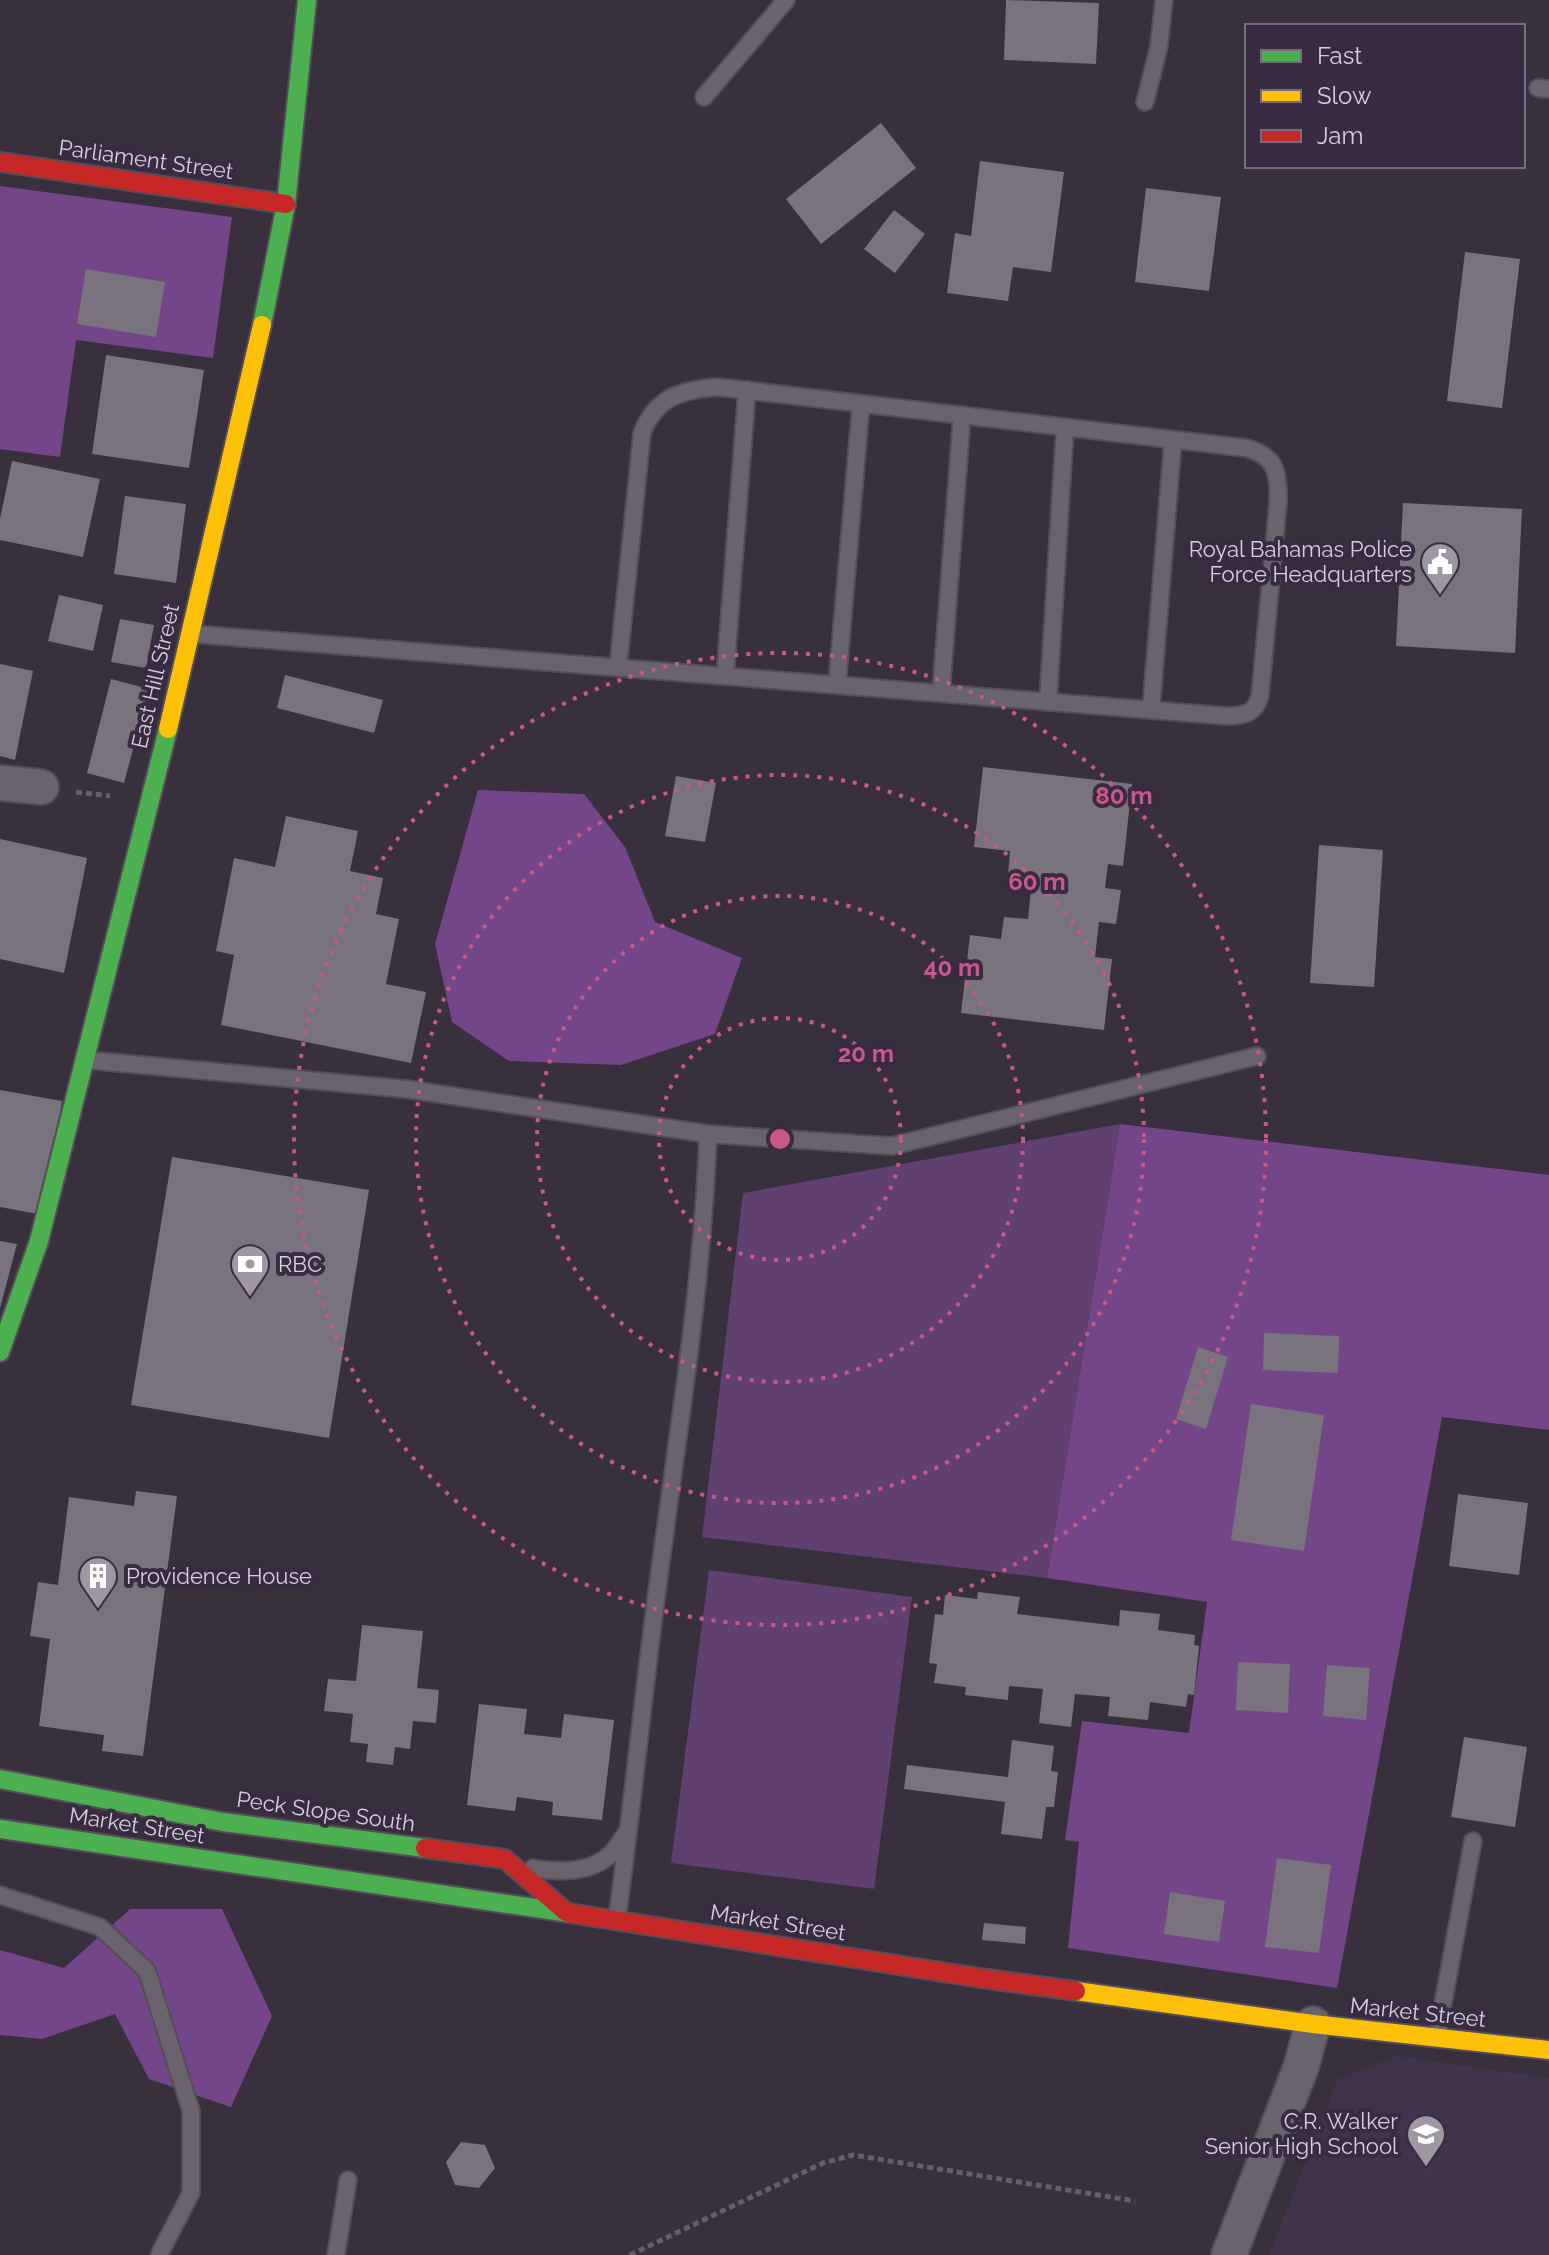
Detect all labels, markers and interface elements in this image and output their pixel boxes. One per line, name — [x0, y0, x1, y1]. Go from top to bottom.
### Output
legend — [1245, 24, 1525, 168]
text: Fast — [1317, 41, 1362, 70]
text: Slow — [1317, 81, 1372, 110]
text: Jam — [1317, 121, 1363, 150]
street label: Parliament Street — [57, 134, 236, 184]
place label: Royal Bahamas Police Force Headquarters — [1189, 536, 1412, 587]
public building icon: Royal Bahamas Police Force Headquarters — [1419, 541, 1461, 596]
street label: East Hill Street — [126, 600, 184, 751]
text: 80 m — [1095, 781, 1153, 810]
text: 60 m — [1008, 867, 1066, 896]
text: 40 m — [924, 953, 980, 982]
text: 20 m — [838, 1039, 894, 1068]
centre of rings — [766, 1125, 794, 1153]
bank icon: RBC — [229, 1243, 271, 1298]
place label: RBC — [278, 1251, 322, 1277]
building icon: Providence House — [77, 1555, 119, 1610]
place label: Providence House — [126, 1563, 312, 1589]
street label: Peck Slope South — [235, 1786, 417, 1836]
street label: Market Street — [67, 1801, 207, 1849]
street label: Market Street — [708, 1898, 848, 1946]
street label: Market Street — [1349, 1992, 1488, 2032]
place label: C.R. Walker Senior High School — [1205, 2108, 1398, 2159]
school or university icon: C.R. Walker Senior High School — [1405, 2113, 1447, 2168]

